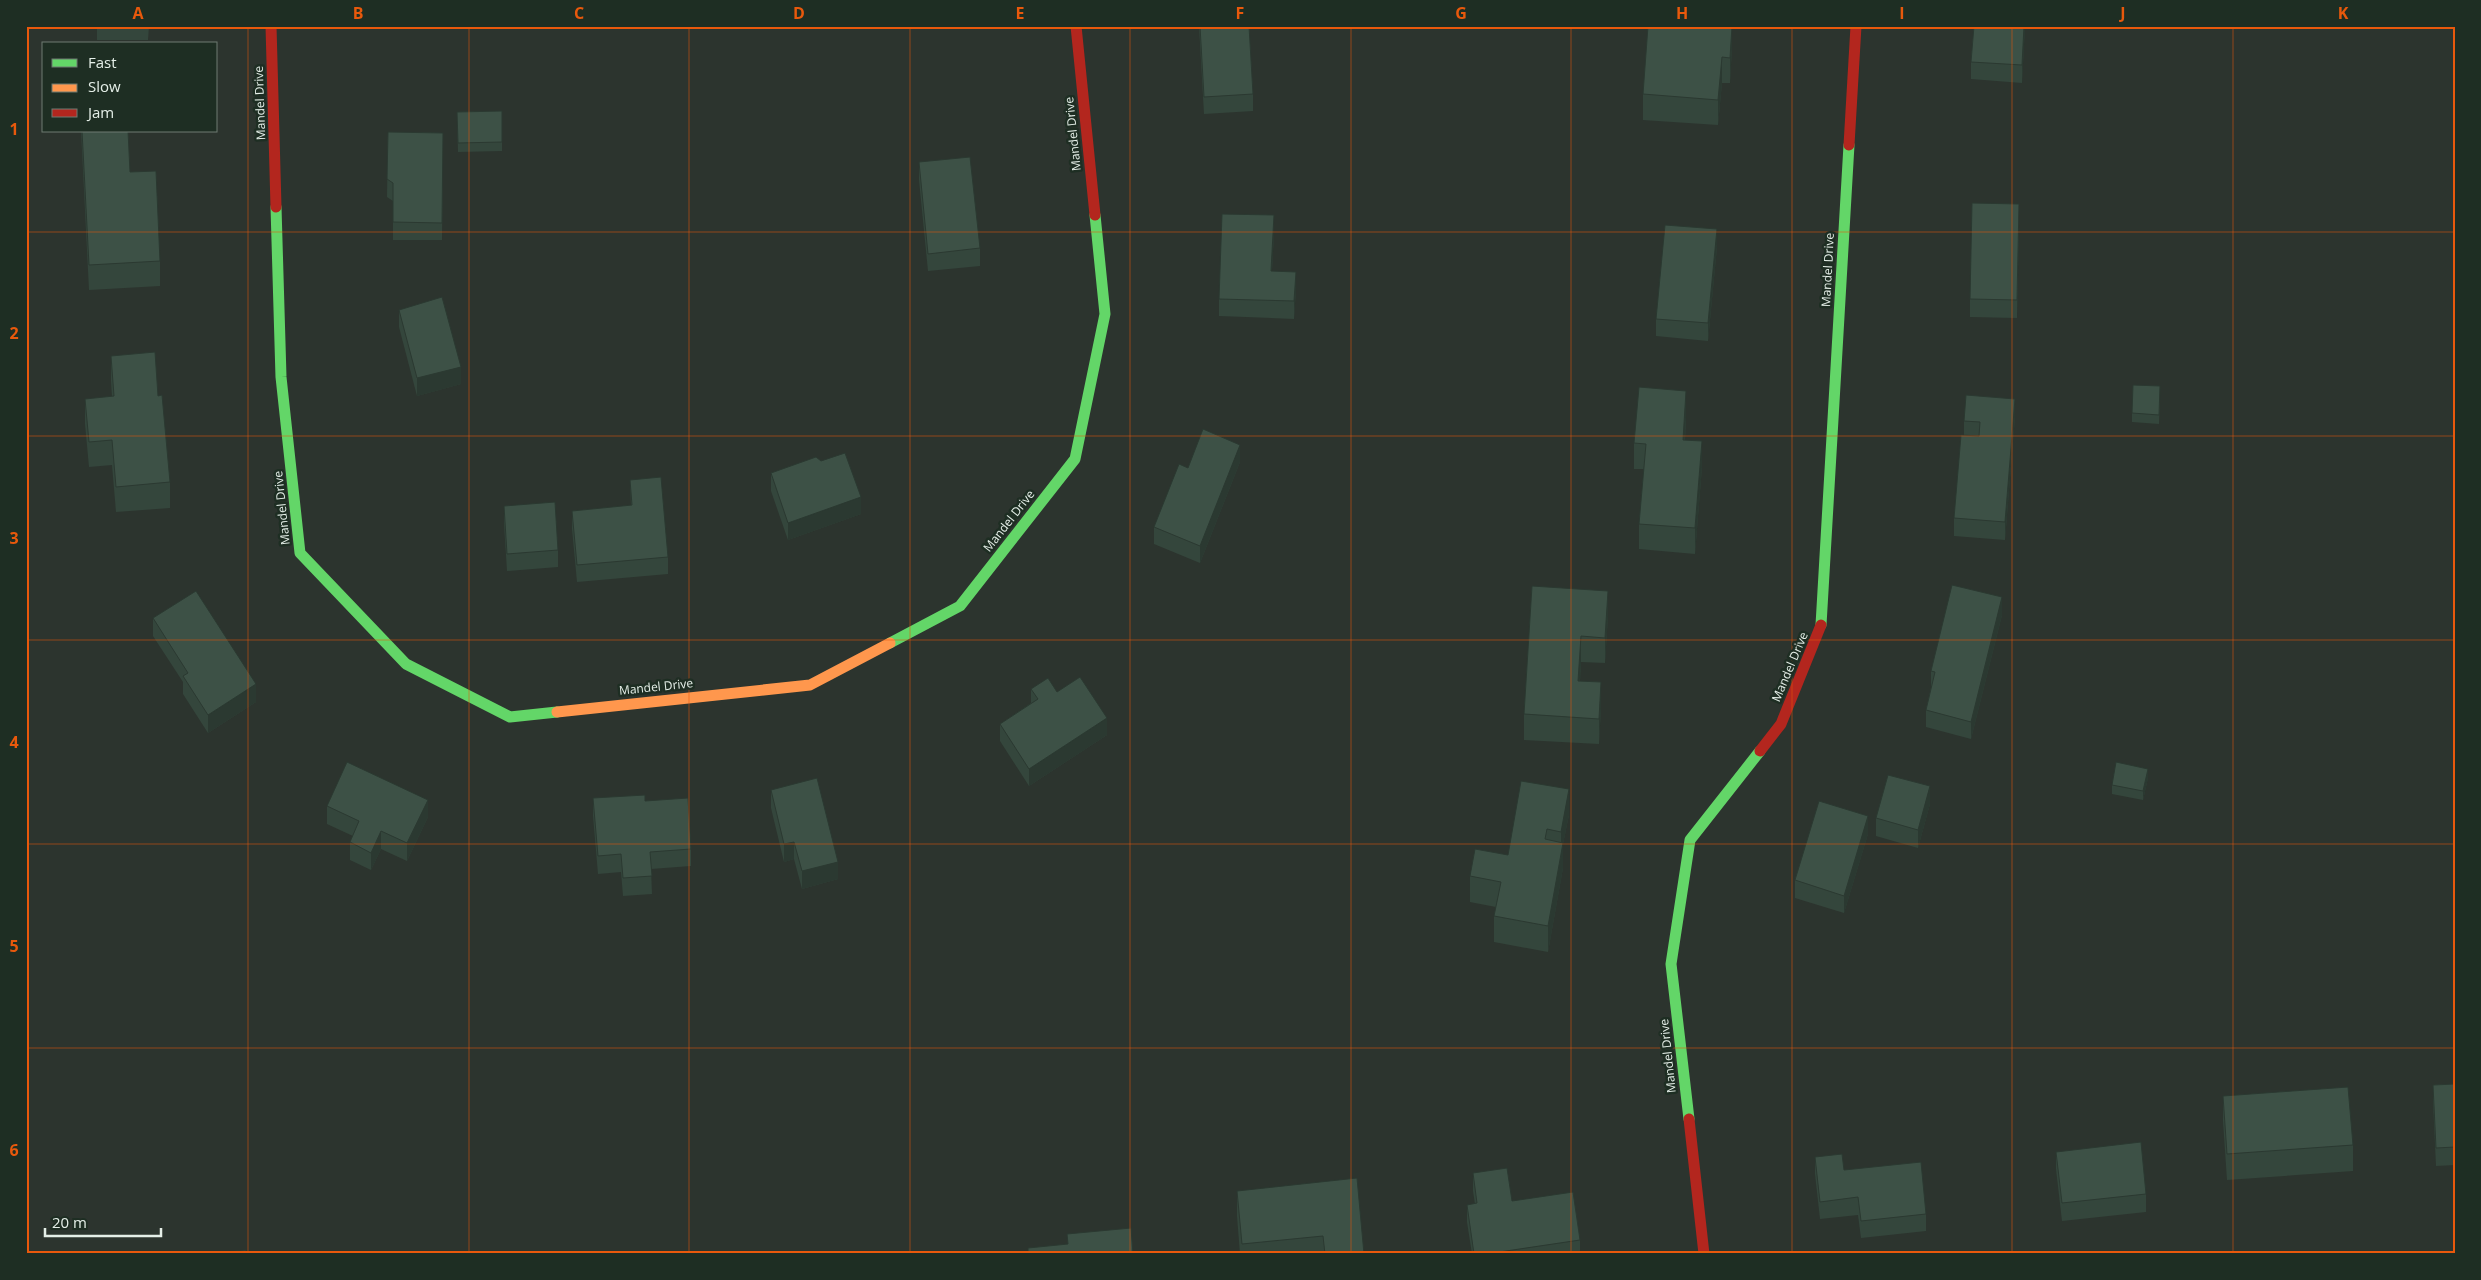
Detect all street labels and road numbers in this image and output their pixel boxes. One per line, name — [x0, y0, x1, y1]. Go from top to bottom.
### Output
street label: Mandel Drive — [250, 65, 269, 141]
street label: Mandel Drive — [1060, 96, 1085, 172]
street label: Mandel Drive — [1817, 232, 1838, 308]
street label: Mandel Drive — [269, 470, 294, 546]
street label: Mandel Drive — [979, 486, 1038, 555]
street label: Mandel Drive — [1767, 629, 1812, 704]
street label: Mandel Drive — [618, 674, 694, 699]
street label: Mandel Drive — [1655, 1018, 1680, 1094]

